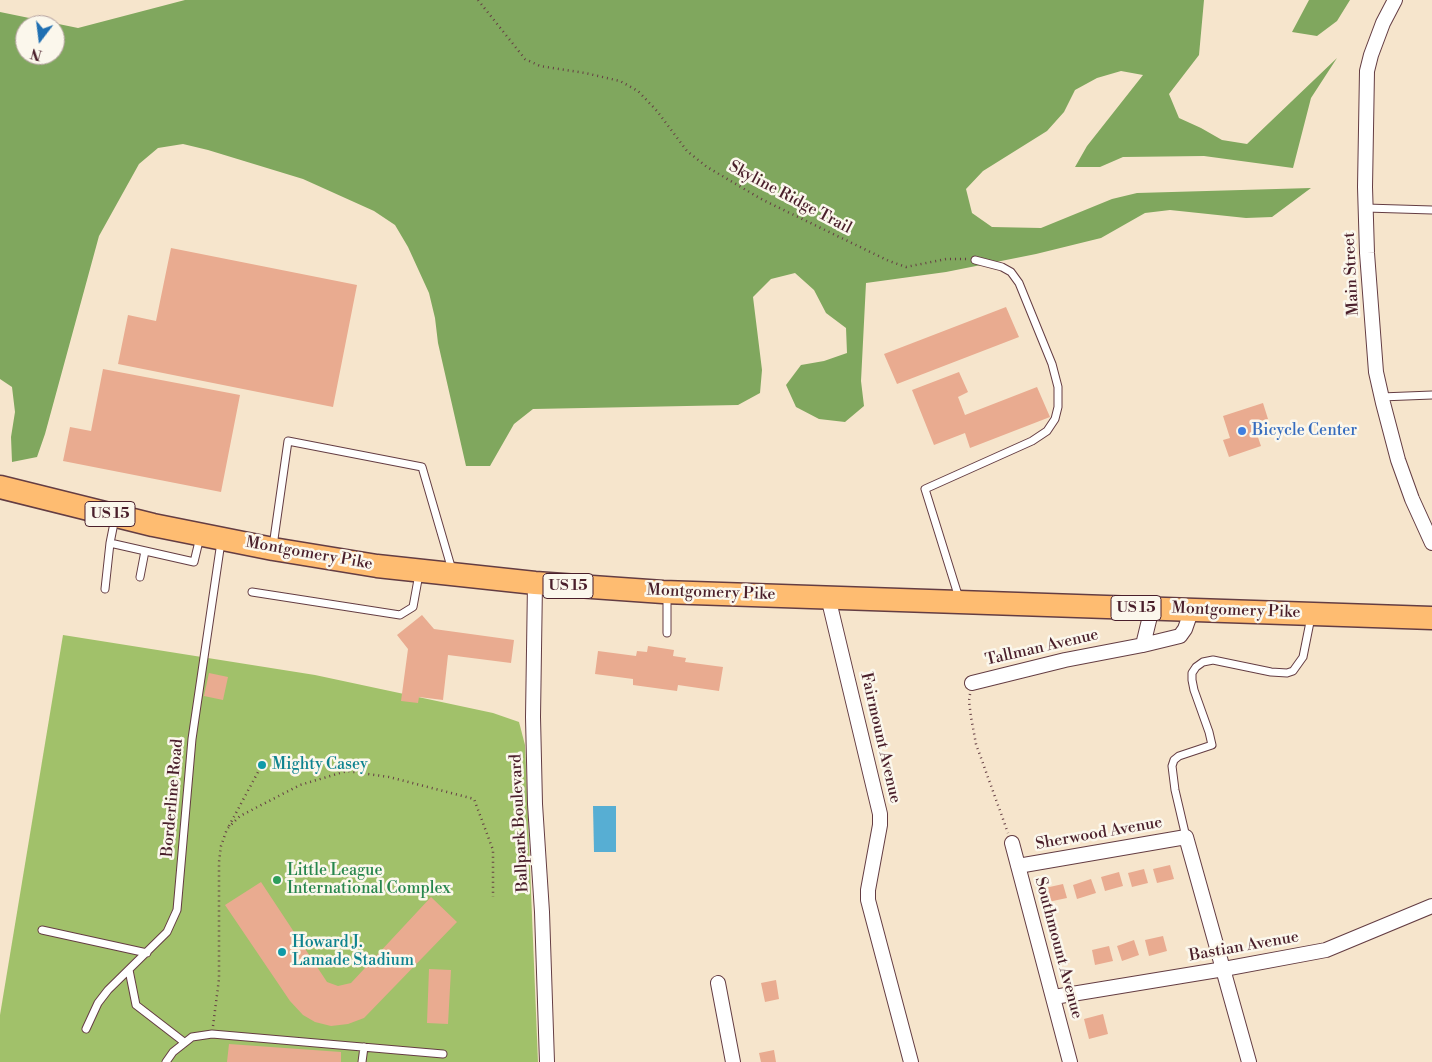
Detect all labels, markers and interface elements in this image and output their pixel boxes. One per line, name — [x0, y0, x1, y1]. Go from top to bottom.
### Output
north arrow — [15, 15, 65, 65]
text: N — [29, 43, 44, 64]
street label: Skyline Ridge Trail — [725, 157, 855, 239]
street label: Main Street — [1340, 232, 1364, 316]
place label: Bicycle Center — [1252, 421, 1357, 441]
marker: Bicycle Center — [1236, 425, 1248, 437]
road number: US 15 — [85, 502, 135, 526]
street label: Montgomery Pike — [244, 533, 374, 575]
road number: US 15 — [543, 574, 593, 598]
street label: Montgomery Pike — [646, 581, 776, 605]
road number: US 15 — [1111, 596, 1161, 620]
street label: Montgomery Pike — [1171, 599, 1301, 623]
street label: Tallman Avenue — [984, 626, 1100, 670]
street label: Fairmount Avenue — [856, 671, 904, 805]
street label: Borderline Road — [158, 738, 188, 858]
street label: Ballpark Boulevard — [507, 753, 533, 893]
place label: Mighty Casey — [272, 755, 368, 775]
marker: Mighty Casey — [256, 759, 268, 771]
street label: Sherwood Avenue — [1034, 813, 1164, 855]
place label: Little League International Complex — [287, 861, 451, 899]
marker: Little League International Complex — [271, 874, 283, 886]
street label: Southmount Avenue — [1030, 875, 1086, 1021]
street label: Bastian Avenue — [1188, 928, 1300, 966]
place label: Howard J. Lamade Stadium — [292, 933, 414, 971]
marker: Howard J. Lamade Stadium — [276, 946, 288, 958]

